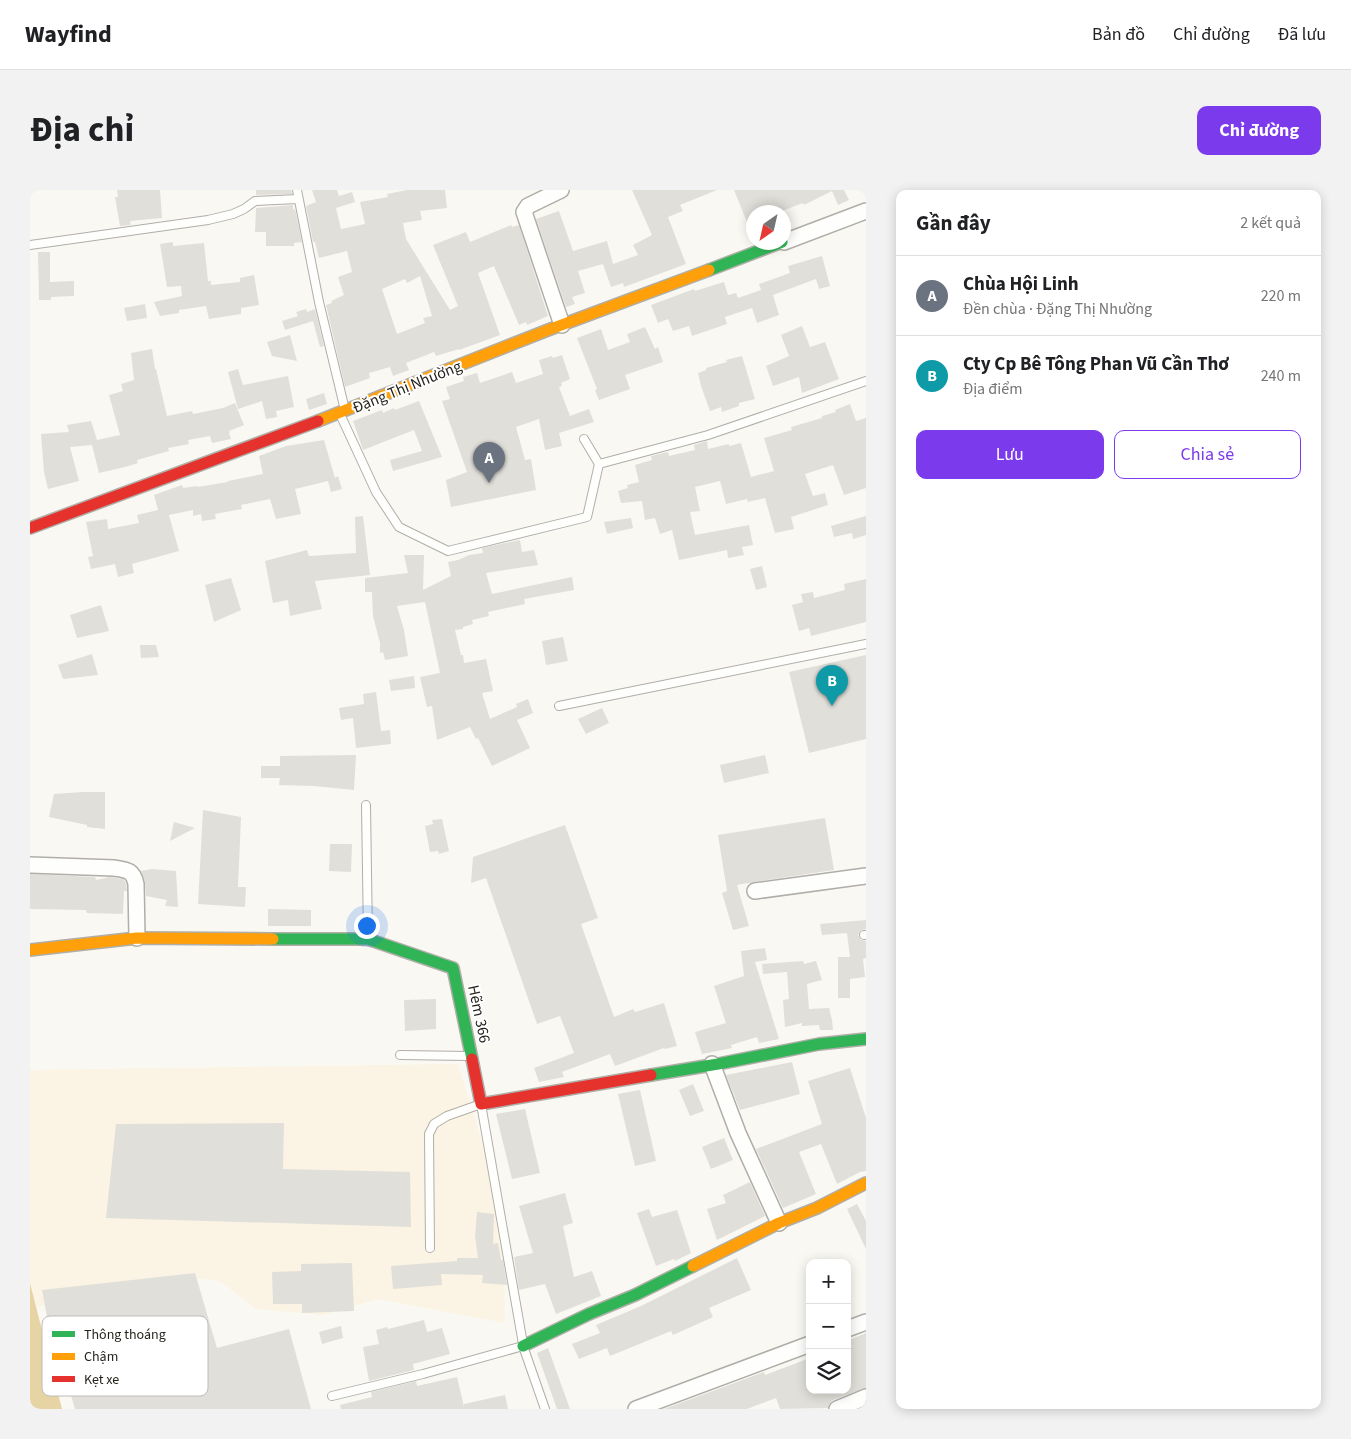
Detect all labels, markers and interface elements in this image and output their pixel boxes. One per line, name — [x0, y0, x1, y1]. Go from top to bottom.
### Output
text: Wayfind — [25, 17, 112, 52]
text: Bản đồ — [1092, 22, 1145, 47]
text: Chỉ đường — [1173, 22, 1250, 47]
text: Đã lưu — [1278, 22, 1326, 47]
text: Địa chỉ — [30, 105, 134, 155]
button: Chỉ đường — [1197, 106, 1321, 155]
north arrow — [746, 205, 791, 250]
text: Gần đây — [916, 208, 991, 238]
text: 2 kết quả — [1240, 212, 1301, 234]
text: Chùa Hội Linh — [963, 271, 1079, 298]
text: A — [927, 285, 937, 307]
text: 220 m — [1261, 285, 1301, 307]
text: Đền chùa · Đặng Thị Nhường — [963, 298, 1152, 320]
text: Cty Cp Bê Tông Phan Vũ Cần Thơ — [963, 351, 1229, 378]
street label: Đặng Thị Nhường — [349, 355, 465, 419]
text: B — [927, 365, 937, 387]
text: 240 m — [1261, 365, 1301, 387]
text: Địa điểm — [963, 378, 1023, 400]
button: Lưu — [916, 430, 1104, 479]
button: Chia sẻ — [1114, 430, 1301, 479]
pin: A — [473, 442, 505, 483]
pin: B — [816, 665, 848, 706]
your location — [354, 913, 380, 939]
street label: Hẽm 366 — [462, 983, 496, 1045]
map controls — [806, 1259, 851, 1394]
button: + — [806, 1259, 851, 1304]
button: − — [806, 1304, 851, 1349]
legend — [42, 1316, 208, 1396]
text: Thông thoáng — [84, 1325, 166, 1345]
text: Chậm — [84, 1347, 118, 1367]
button: layers — [806, 1349, 851, 1394]
text: Kẹt xe — [84, 1370, 119, 1390]

